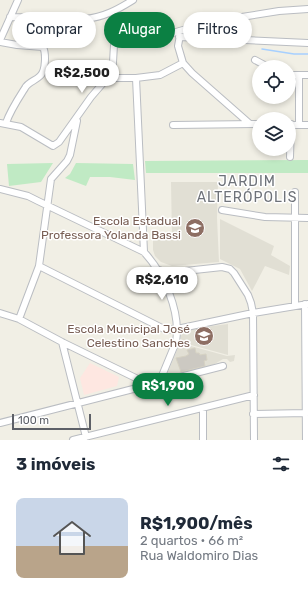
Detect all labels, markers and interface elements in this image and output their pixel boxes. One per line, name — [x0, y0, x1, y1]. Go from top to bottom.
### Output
chip: Comprar — [12, 12, 96, 48]
chip: Alugar — [104, 12, 175, 48]
chip: Filtros — [183, 12, 252, 48]
pin: R$2,500 — [45, 60, 119, 94]
map controls — [252, 60, 296, 156]
button: locate — [252, 60, 296, 104]
text: R$2,500 — [54, 65, 110, 80]
button: layers — [252, 112, 296, 156]
district label: JARDIM ALTERÓPOLIS — [197, 173, 297, 206]
place label: Escola Estadual Professora Yolanda Bassi — [41, 214, 181, 242]
school or university icon: Escola Estadual Professora Yolanda Bassi — [184, 217, 206, 239]
pin: R$2,610 — [125, 267, 199, 301]
text: R$2,610 — [135, 272, 189, 287]
place label: Escola Municipal José Celestino Sanches — [67, 322, 190, 350]
school or university icon: Escola Municipal José Celestino Sanches — [193, 325, 215, 347]
pin: R$1,900 — [131, 373, 205, 407]
text: R$1,900 — [141, 378, 195, 393]
scale bar — [12, 412, 91, 431]
text: 100 m — [18, 414, 49, 427]
icon: filters — [270, 453, 292, 475]
text: 3 imóveis — [16, 454, 95, 474]
text: R$1,900/mês — [140, 513, 253, 533]
icon: home — [48, 514, 96, 562]
text: 2 quartos · 66 m² — [140, 533, 243, 548]
text: Rua Waldomiro Dias — [140, 548, 258, 563]

